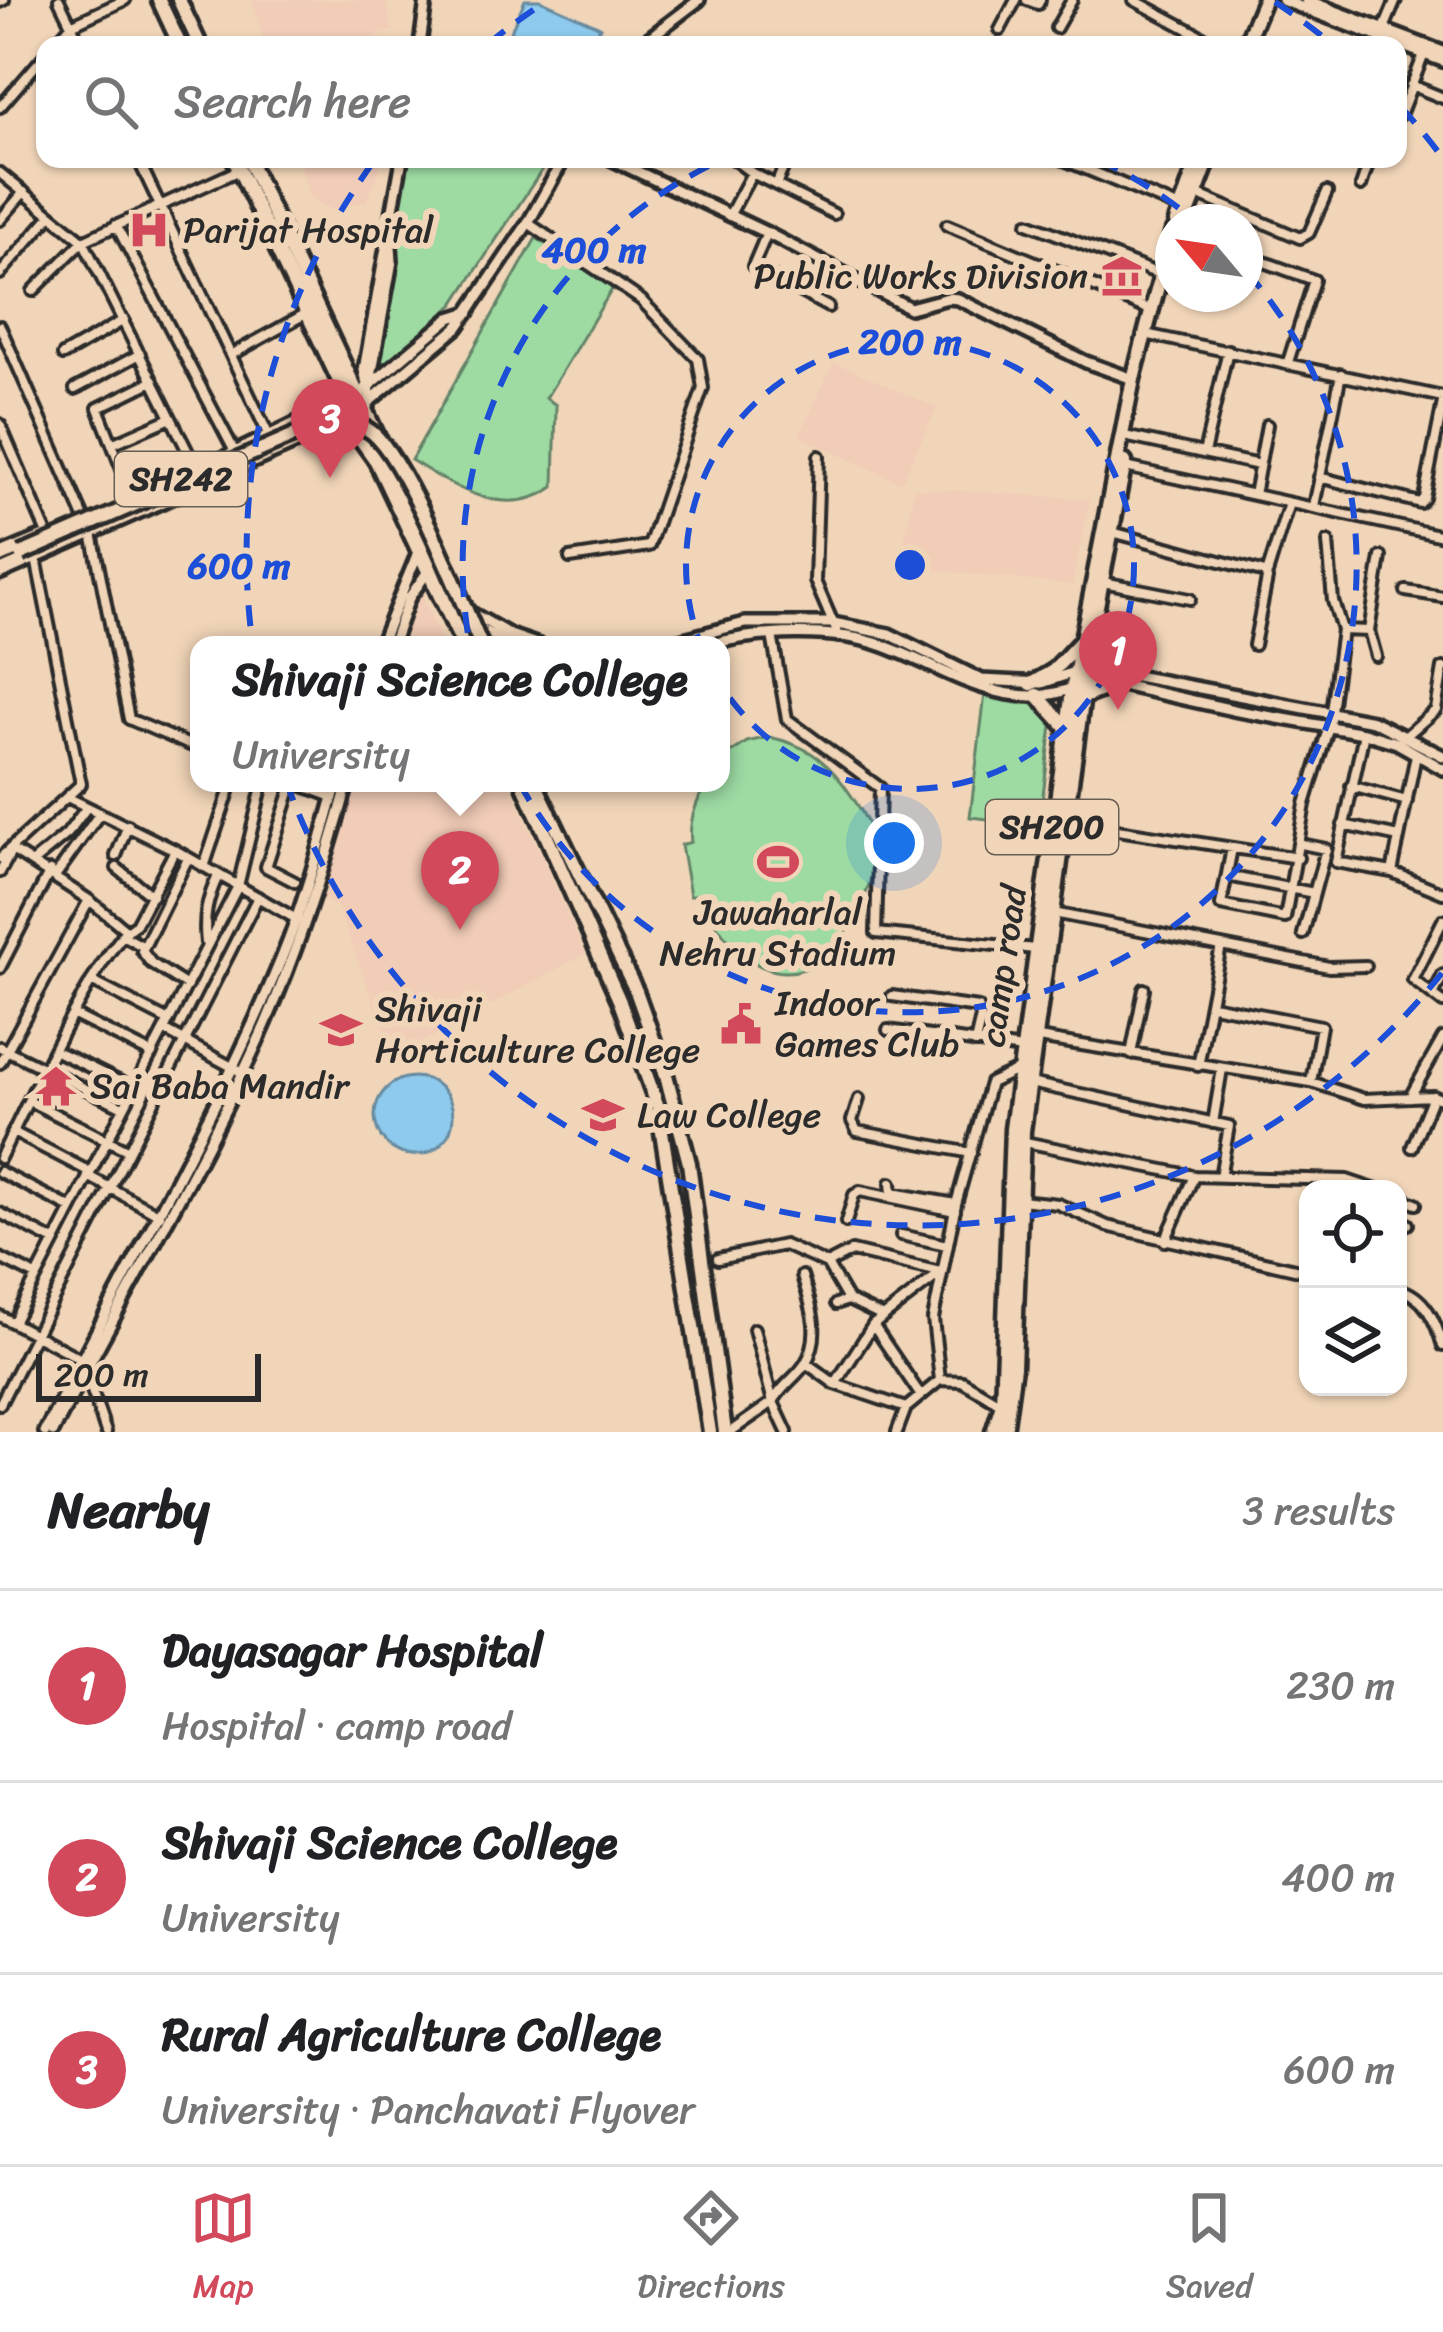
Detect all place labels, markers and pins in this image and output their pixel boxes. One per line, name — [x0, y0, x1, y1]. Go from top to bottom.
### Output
place label: Parijat Hospital — [183, 198, 434, 262]
hospital icon: Parijat Hospital — [126, 207, 172, 253]
place label: Public Works Division — [754, 244, 1088, 308]
museum icon: Public Works Division — [1099, 253, 1145, 299]
pin: 3 — [291, 379, 369, 478]
centre of rings — [889, 544, 931, 586]
pin: 1 — [1079, 611, 1157, 710]
pin: 2 — [421, 831, 499, 930]
sports icon: Jawaharlal Nehru Stadium — [755, 839, 801, 885]
place label: Jawaharlal Nehru Stadium — [660, 880, 896, 985]
place label: Indoor Games Club — [774, 971, 959, 1076]
place label: Shivaji Horticulture College — [375, 977, 700, 1082]
public building icon: Indoor Games Club — [718, 1001, 764, 1047]
school or university icon: Shivaji Horticulture College — [318, 1007, 364, 1053]
place label: Sai Baba Mandir — [90, 1054, 351, 1118]
temple icon: Sai Baba Mandir — [33, 1063, 79, 1109]
place label: Law College — [637, 1083, 821, 1147]
school or university icon: Law College — [580, 1092, 626, 1138]

